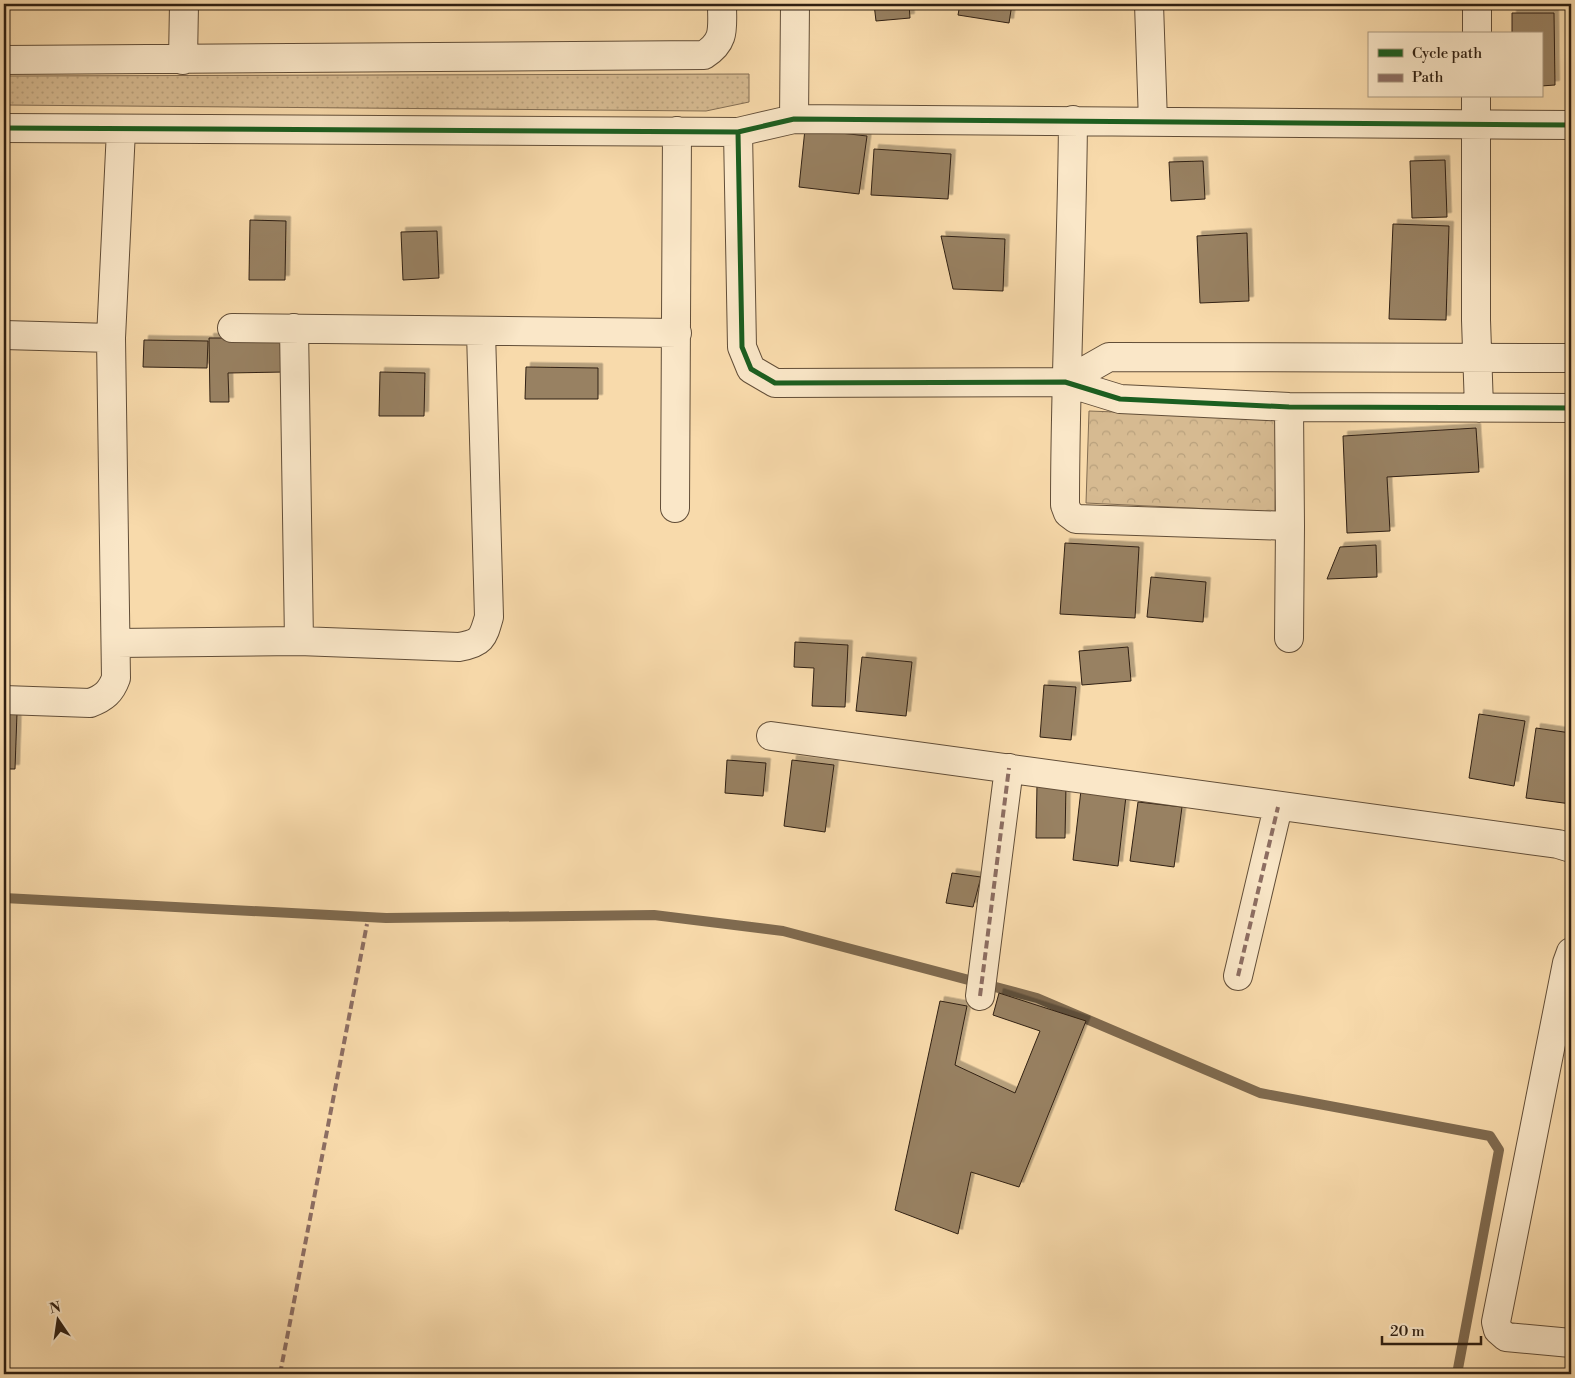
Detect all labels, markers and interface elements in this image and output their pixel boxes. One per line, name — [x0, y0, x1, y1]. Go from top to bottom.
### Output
legend — [1368, 32, 1542, 98]
text: Cycle path — [1412, 44, 1482, 63]
text: Path — [1412, 68, 1444, 87]
north arrow — [32, 1296, 82, 1346]
text: N — [48, 1298, 63, 1318]
scale bar — [1382, 1313, 1481, 1345]
text: 20 m — [1390, 1322, 1425, 1341]

